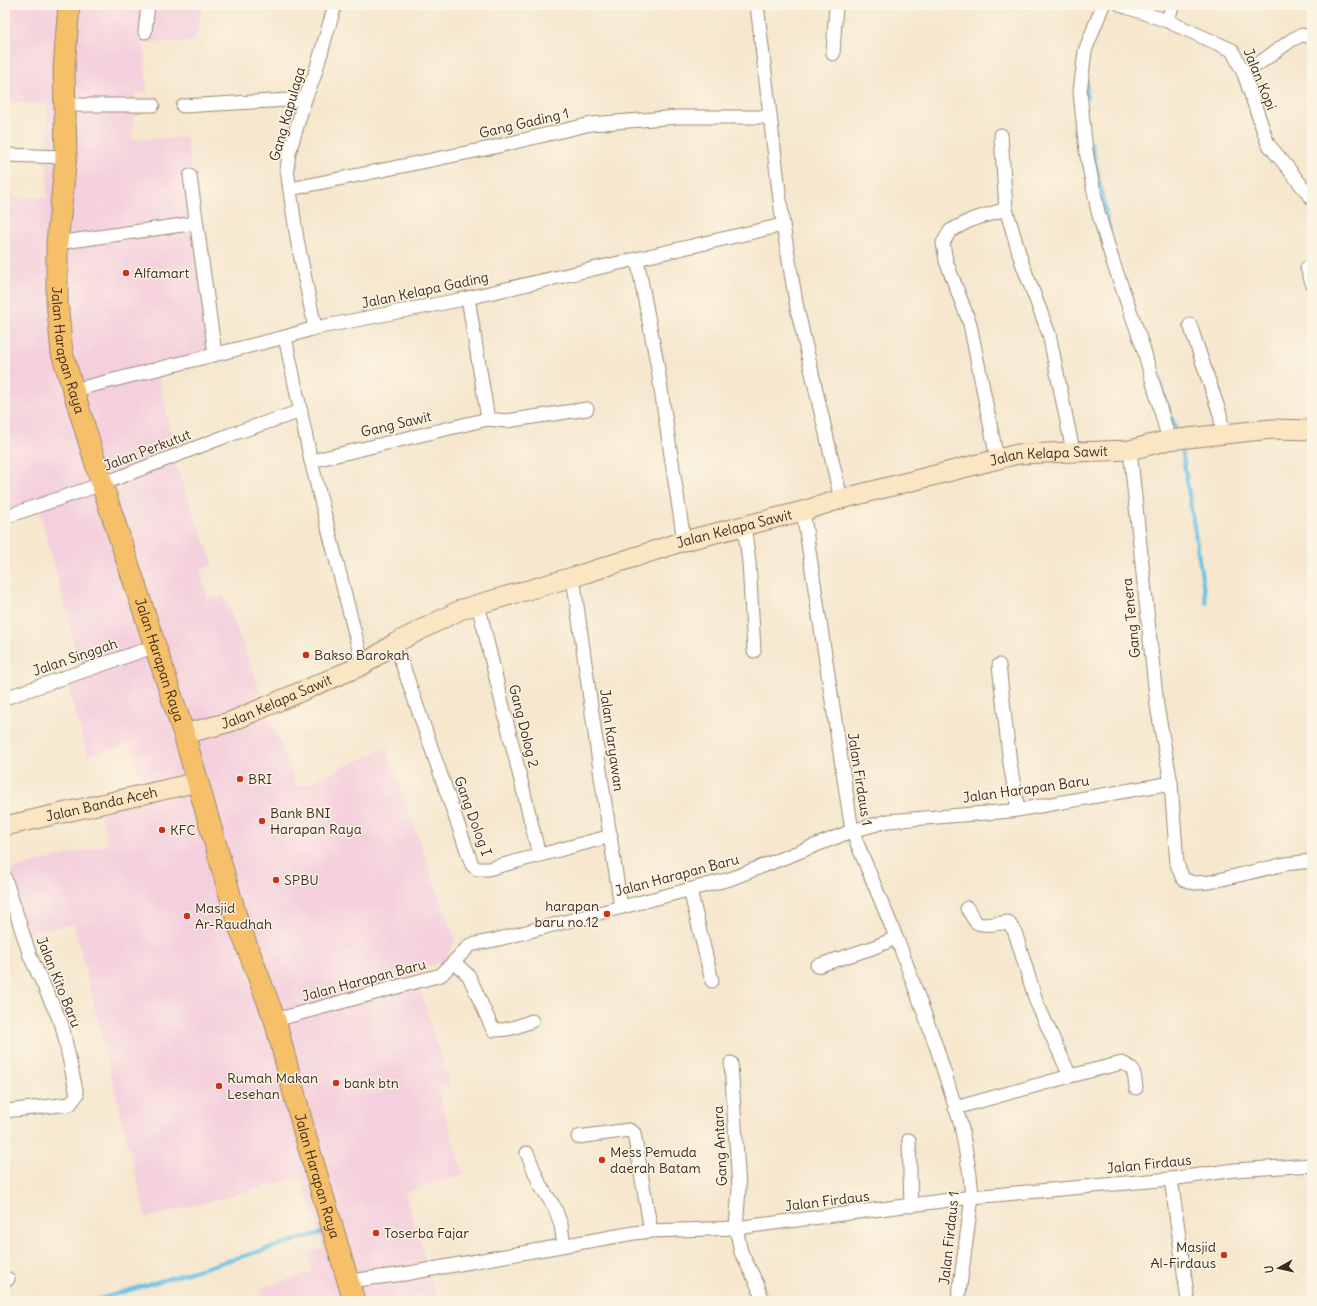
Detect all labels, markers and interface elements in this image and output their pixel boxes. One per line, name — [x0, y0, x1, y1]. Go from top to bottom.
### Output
street label: Jalan Kopi — [1239, 45, 1281, 113]
street label: Gang Kapulaga — [265, 65, 309, 163]
street label: Gang Gading 1 — [477, 104, 571, 142]
place label: Alfamart — [134, 264, 189, 282]
marker: Alfamart — [121, 268, 131, 278]
street label: Jalan Kelapa Gading — [360, 268, 490, 312]
street label: Jalan Harapan Raya — [48, 287, 89, 416]
street label: Gang Sawit — [359, 407, 433, 441]
street label: Jalan Perkutut — [101, 425, 193, 475]
street label: Jalan Kelapa Sawit — [988, 442, 1108, 470]
street label: Jalan Kelapa Sawit — [674, 505, 794, 552]
street label: Gang Tenera — [1118, 577, 1144, 659]
street label: Jalan Harapan Raya — [131, 596, 188, 724]
street label: Jalan Singgah — [30, 634, 120, 680]
place label: Bakso Barokah — [314, 646, 410, 664]
marker: Bakso Barokah — [301, 650, 311, 660]
street label: Jalan Kelapa Sawit — [219, 670, 335, 733]
street label: Gang Dolog 2 — [505, 683, 543, 770]
street label: Jalan Karyawan — [596, 688, 628, 792]
street label: Jalan Firdaus 1 — [844, 731, 876, 827]
place label: BRI — [248, 770, 272, 788]
street label: Jalan Harapan Baru — [962, 771, 1090, 807]
marker: BRI — [235, 774, 245, 784]
street label: Gang Dolog I — [450, 774, 496, 858]
street label: Jalan Banda Aceh — [44, 783, 159, 825]
place label: Bank BNI Harapan Raya — [270, 804, 362, 838]
marker: Bank BNI Harapan Raya — [257, 816, 267, 826]
place label: KFC — [170, 821, 196, 839]
marker: KFC — [157, 825, 167, 835]
street label: Jalan Harapan Baru — [613, 850, 741, 900]
place label: SPBU — [284, 871, 319, 889]
marker: SPBU — [271, 875, 281, 885]
place label: harapan baru no.12 — [535, 897, 599, 931]
place label: Masjid Ar-Raudhah — [195, 899, 272, 933]
marker: harapan baru no.12 — [602, 909, 612, 919]
marker: Masjid Ar-Raudhah — [182, 911, 192, 921]
street label: Jalan Kito Baru — [33, 934, 85, 1030]
street label: Jalan Harapan Baru — [300, 955, 428, 1005]
place label: Rumah Makan Lesehan — [227, 1069, 318, 1103]
place label: bank btn — [344, 1074, 399, 1092]
marker: bank btn — [331, 1078, 341, 1088]
marker: Rumah Makan Lesehan — [214, 1081, 224, 1091]
street label: Gang Antara — [709, 1105, 731, 1187]
street label: Jalan Harapan Raya — [291, 1111, 344, 1241]
place label: Mess Pemuda daerah Batam — [610, 1143, 701, 1177]
street label: Jalan Firdaus — [1106, 1151, 1192, 1177]
marker: Mess Pemuda daerah Batam — [597, 1155, 607, 1165]
street label: Jalan Firdaus — [784, 1187, 870, 1215]
street label: Jalan Firdaus 1 — [935, 1190, 963, 1286]
place label: Toserba Fajar — [384, 1224, 469, 1242]
marker: Toserba Fajar — [371, 1228, 381, 1238]
place label: Masjid Al-Firdaus — [1151, 1238, 1216, 1272]
north arrow — [1259, 1248, 1299, 1288]
marker: Masjid Al-Firdaus — [1219, 1250, 1229, 1260]
text: U — [1262, 1265, 1277, 1274]

